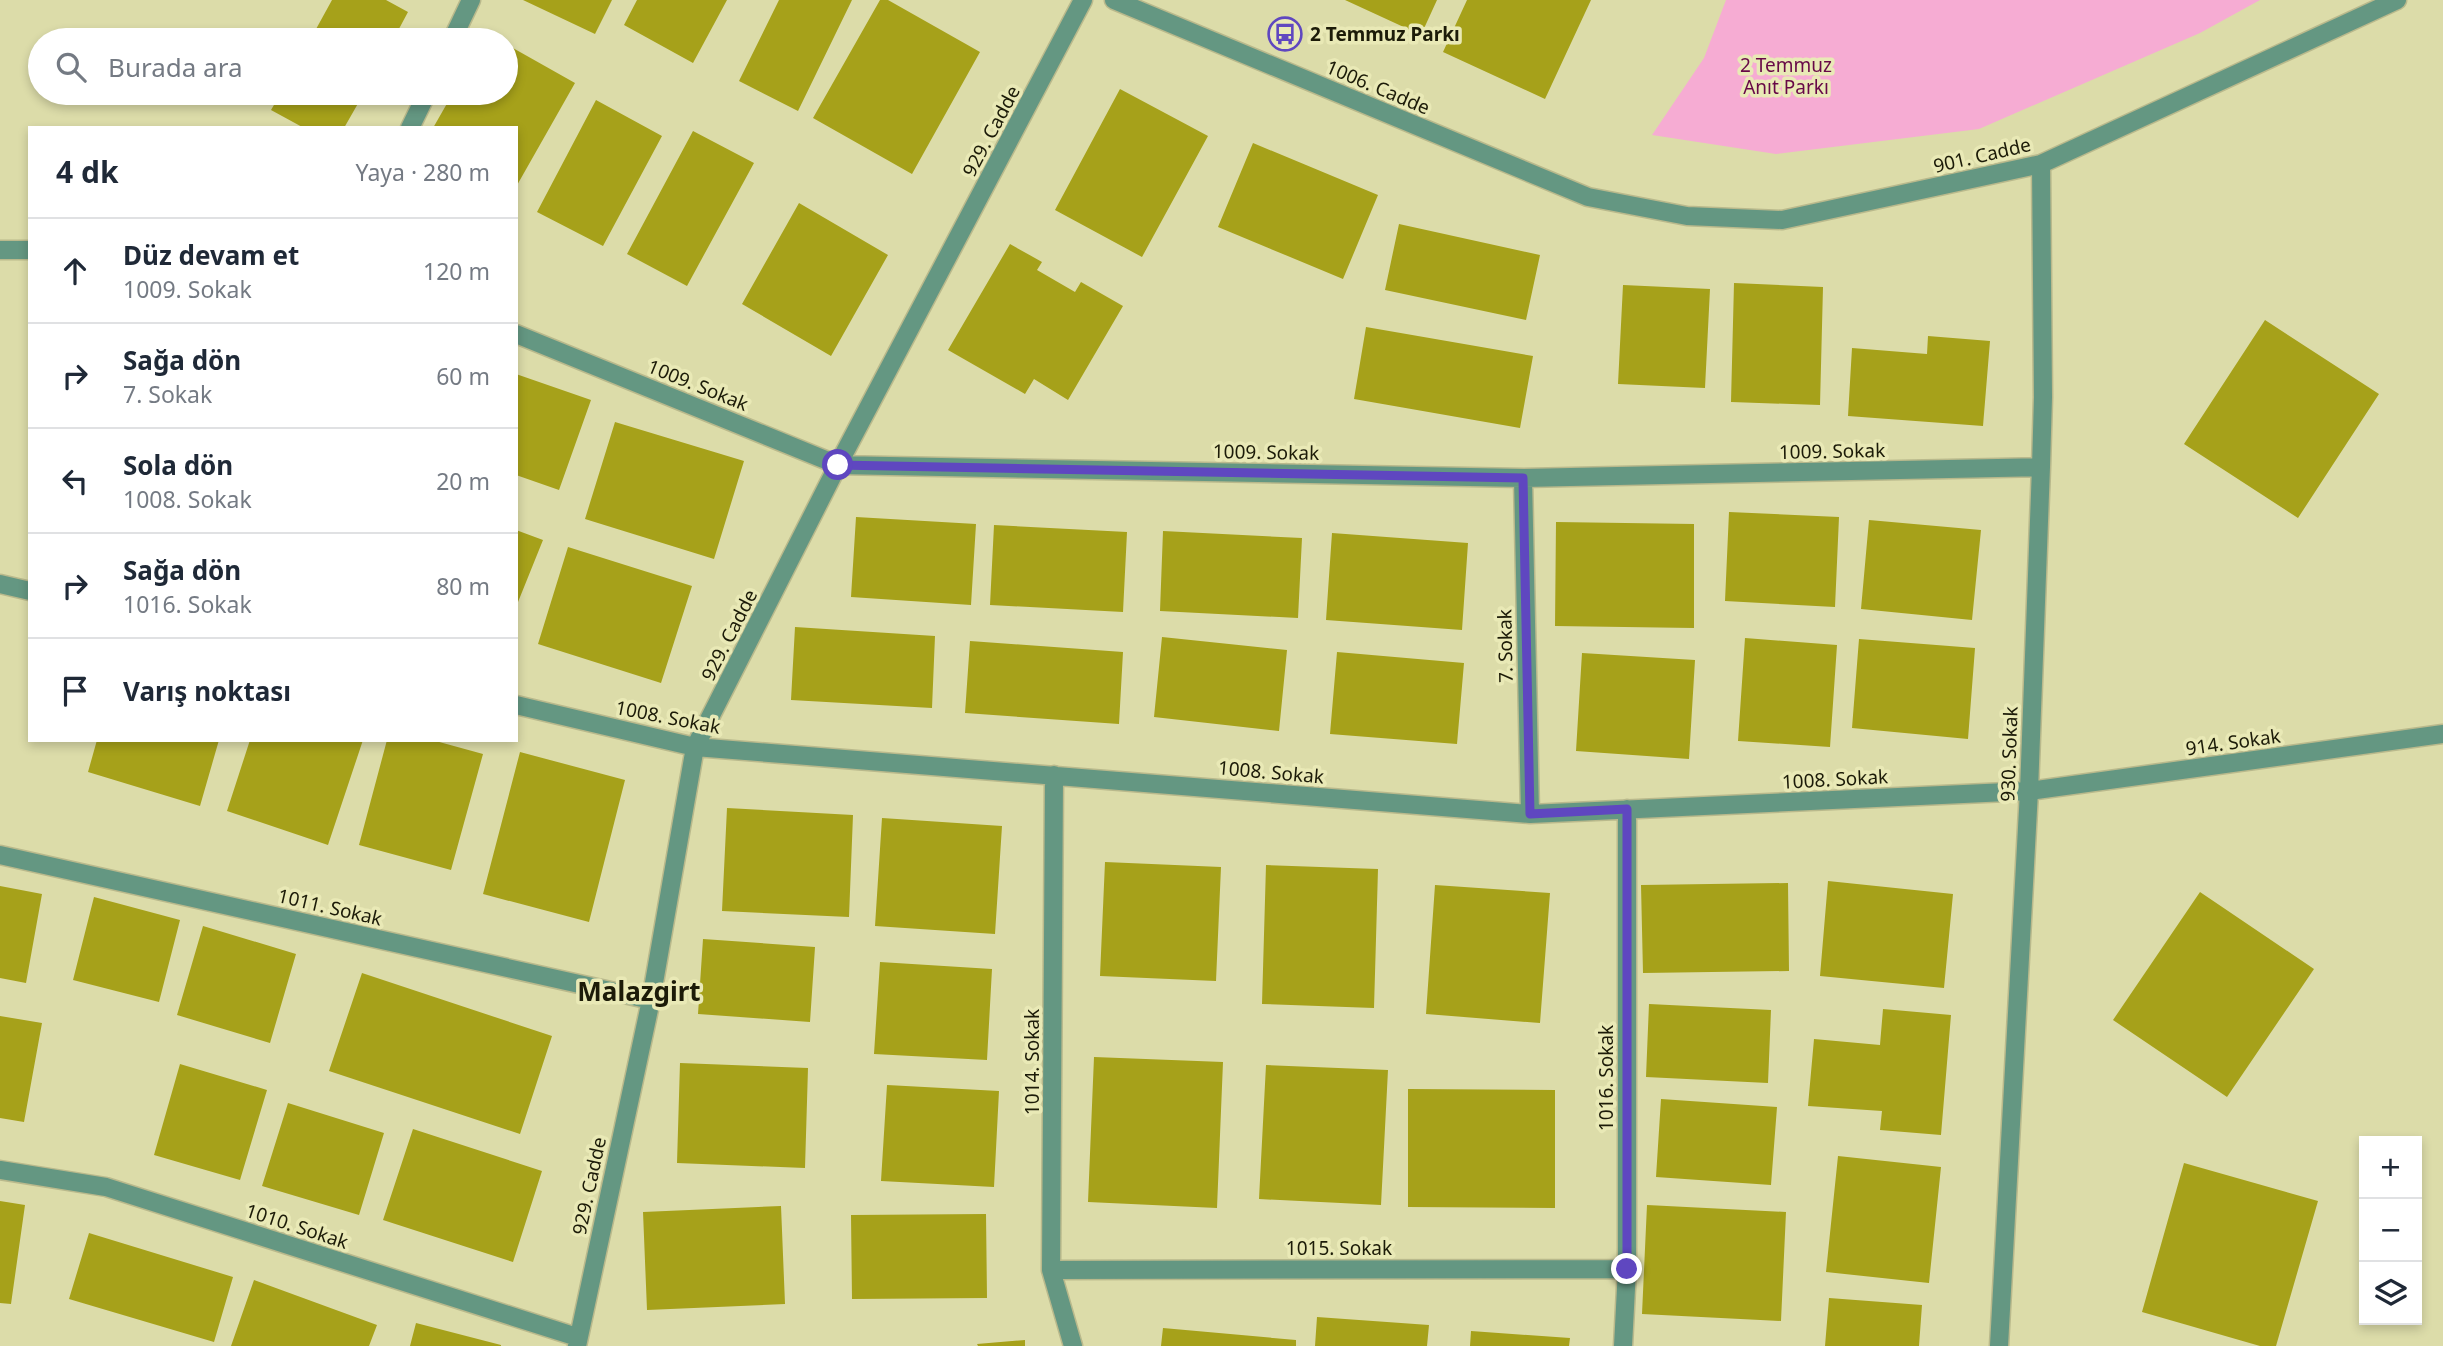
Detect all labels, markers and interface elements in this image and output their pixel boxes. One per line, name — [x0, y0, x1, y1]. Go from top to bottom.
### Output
bus stop icon: 2 Temmuz Parkı — [1266, 15, 1304, 53]
place label: 2 Temmuz Parkı — [1310, 21, 1460, 47]
search box — [28, 28, 518, 105]
icon: search — [52, 48, 90, 86]
text: Burada ara — [108, 49, 243, 85]
park label: 2 Temmuz Anıt Parkı — [1740, 52, 1832, 100]
street label: 1006. Cadde — [1322, 53, 1434, 121]
street label: 929. Cadde — [956, 81, 1026, 181]
street label: 901. Cadde — [1931, 131, 2033, 179]
text: 4 dk — [56, 151, 119, 192]
text: Yaya · 280 m — [356, 156, 490, 188]
text: Düz devam et — [123, 237, 299, 273]
icon: ahead — [56, 252, 94, 290]
text: 120 m — [423, 255, 490, 287]
text: 1009. Sokak — [123, 273, 252, 305]
text: Sağa dön — [123, 342, 241, 378]
street label: 1009. Sokak — [644, 353, 752, 417]
icon: right — [56, 357, 94, 395]
text: 60 m — [436, 360, 490, 392]
text: 7. Sokak — [123, 378, 212, 410]
street label: 1009. Sokak — [1779, 437, 1885, 465]
street label: 1009. Sokak — [1213, 438, 1319, 466]
text: Sola dön — [123, 447, 233, 483]
route start — [822, 449, 853, 480]
icon: left — [56, 462, 94, 500]
text: 20 m — [436, 465, 490, 497]
text: 1008. Sokak — [123, 483, 252, 515]
text: Sağa dön — [123, 552, 241, 588]
icon: right — [56, 567, 94, 605]
text: 80 m — [436, 570, 490, 602]
street label: 929. Cadde — [695, 585, 763, 685]
text: 1016. Sokak — [123, 588, 252, 620]
street label: 7. Sokak — [1491, 609, 1519, 683]
icon: arrive — [56, 672, 94, 710]
text: Varış noktası — [123, 673, 291, 709]
street label: 1008. Sokak — [613, 694, 723, 740]
street label: 930. Sokak — [1994, 706, 2024, 802]
street label: 914. Sokak — [2184, 722, 2282, 762]
street label: 1008. Sokak — [1217, 754, 1325, 790]
street label: 1008. Sokak — [1781, 763, 1889, 795]
street label: 1011. Sokak — [275, 882, 385, 932]
district label: Malazgirt — [577, 973, 701, 1009]
street label: 1014. Sokak — [1019, 1009, 1045, 1115]
street label: 1016. Sokak — [1593, 1025, 1619, 1131]
street label: 929. Cadde — [566, 1135, 612, 1237]
map controls — [2359, 1136, 2422, 1325]
button: + — [2359, 1136, 2422, 1199]
street label: 1010. Sokak — [242, 1197, 352, 1255]
button: − — [2359, 1199, 2422, 1262]
street label: 1015. Sokak — [1286, 1235, 1392, 1261]
route end — [1611, 1253, 1642, 1284]
button: layers — [2359, 1262, 2422, 1325]

